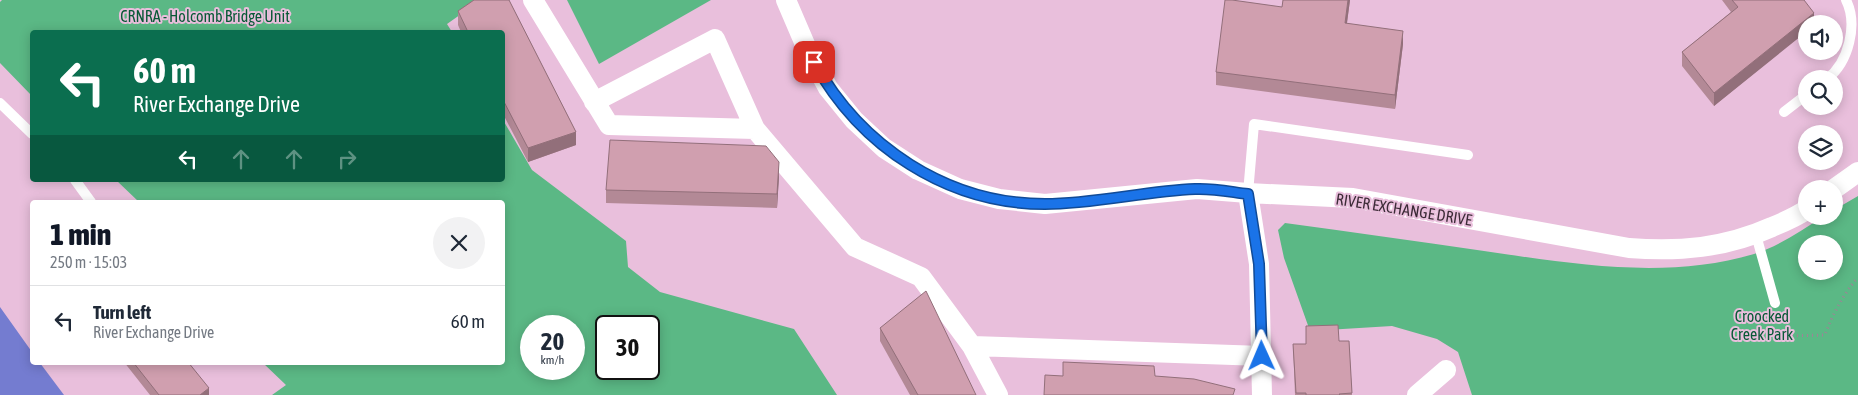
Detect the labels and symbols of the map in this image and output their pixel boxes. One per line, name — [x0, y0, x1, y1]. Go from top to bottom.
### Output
park label: CRNRA - Holcomb Bridge Unit — [120, 7, 290, 26]
pin — [793, 41, 835, 83]
street label: RIVER EXCHANGE DRIVE — [1335, 189, 1474, 229]
park label: Croocked Creek Park — [1731, 307, 1793, 343]
speed limit sign: 30 — [595, 315, 660, 380]
position arrow — [1235, 329, 1287, 381]

